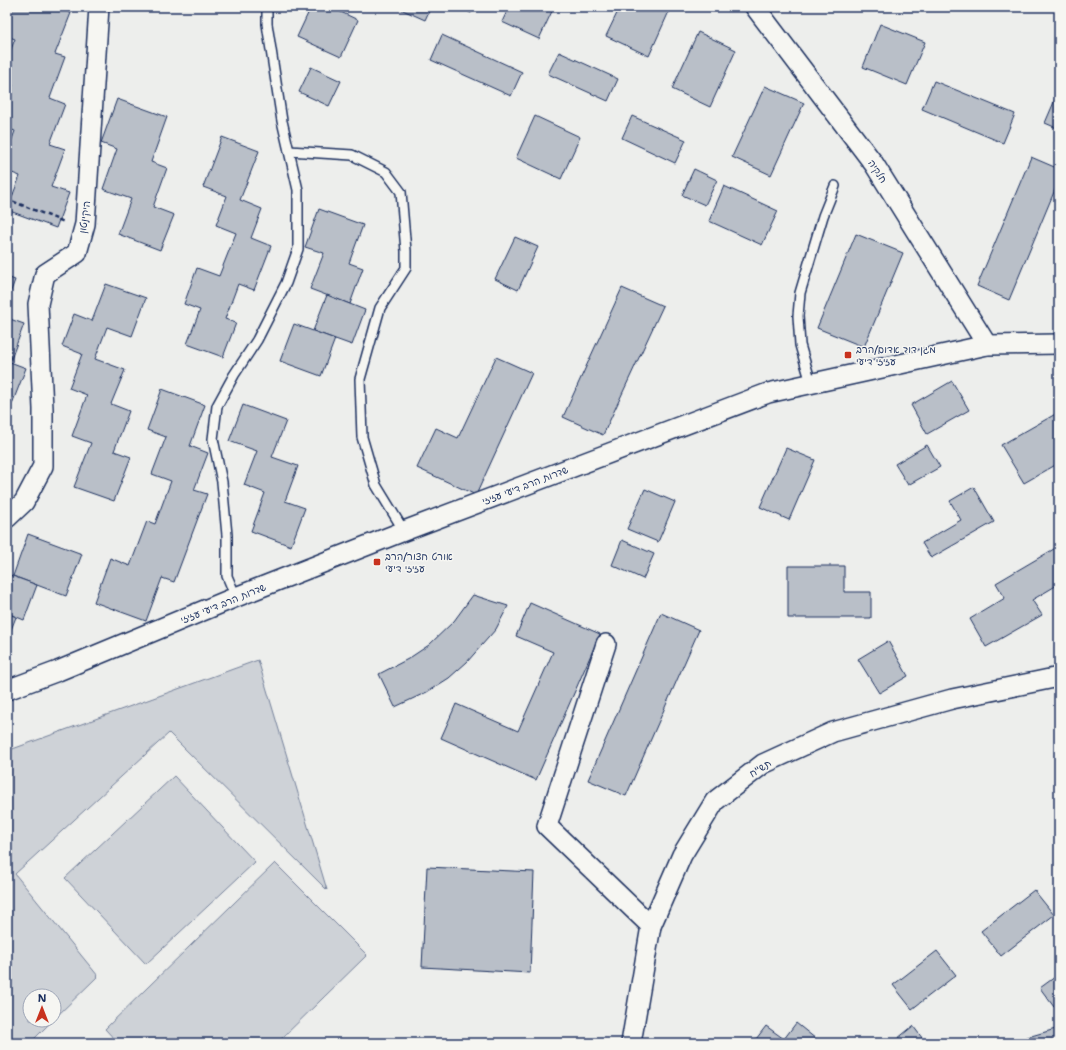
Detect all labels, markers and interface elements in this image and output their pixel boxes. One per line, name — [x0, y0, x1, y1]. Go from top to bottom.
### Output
street label: חלקיה — [865, 157, 890, 185]
street label: היקינטון — [76, 200, 93, 234]
place label: מגן דוד אדום/הרב עזיזי דיעי — [856, 343, 936, 368]
marker: מגן דוד אדום/הרב עזיזי דיעי — [843, 350, 853, 360]
street label: שדרות הרב דיעי עזיזי — [480, 463, 570, 508]
place label: אורט חצור/הרב עזיזי דיעי — [385, 550, 453, 575]
marker: אורט חצור/הרב עזיזי דיעי — [372, 557, 382, 567]
street label: שדרות הרב דיעי עזיזי — [178, 580, 268, 627]
street label: תש"ח — [747, 757, 774, 780]
north arrow — [22, 988, 62, 1028]
text: N — [38, 991, 47, 1006]

